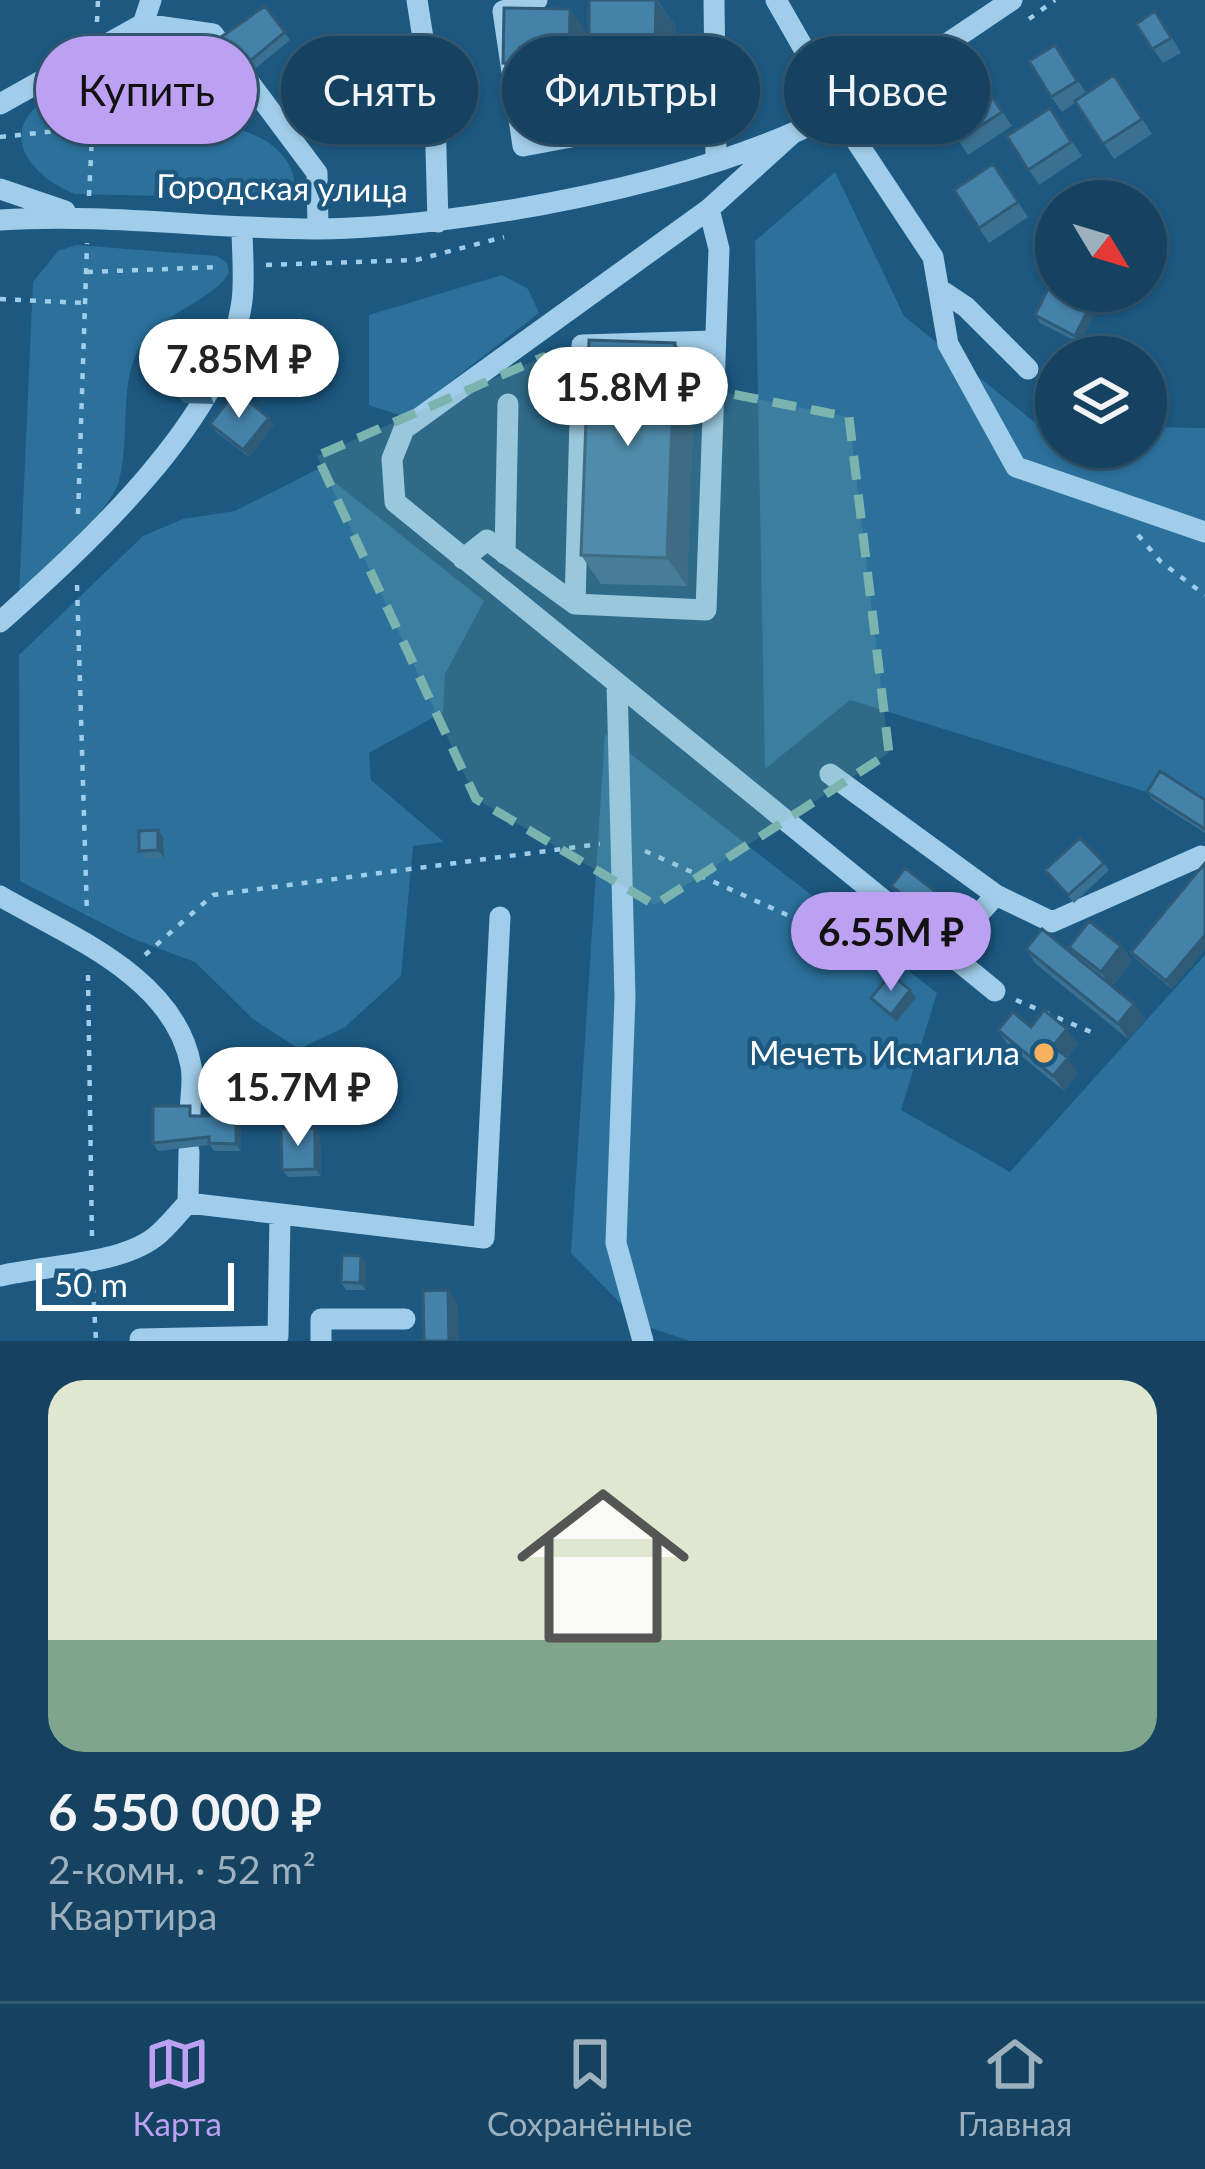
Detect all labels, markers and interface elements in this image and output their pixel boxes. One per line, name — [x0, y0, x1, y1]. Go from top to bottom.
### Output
chip: Купить — [36, 36, 257, 144]
chip: Снять — [281, 36, 478, 144]
chip: Фильтры — [502, 36, 760, 144]
chip: Новое — [784, 36, 990, 144]
street label: Городская улица — [156, 165, 408, 209]
north arrow — [1035, 180, 1167, 312]
map controls — [1035, 180, 1167, 468]
pin: 7.85M ₽ — [128, 319, 350, 421]
text: 7.85M ₽ — [166, 335, 312, 381]
button: layers — [1035, 336, 1167, 468]
pin: 15.8M ₽ — [517, 347, 739, 449]
text: 15.8M ₽ — [555, 363, 701, 409]
pin: 6.55M ₽ — [780, 892, 1002, 994]
text: 6.55M ₽ — [818, 908, 964, 954]
place label: Мечеть Исмагила — [749, 1032, 1020, 1072]
marker: Мечеть Исмагила — [1031, 1040, 1057, 1066]
pin: 15.7M ₽ — [187, 1047, 409, 1149]
text: 15.7M ₽ — [225, 1063, 371, 1109]
scale bar — [36, 1257, 234, 1310]
text: 50 m — [54, 1264, 128, 1304]
icon: home — [495, 1458, 711, 1674]
text: 6 550 000 ₽ — [48, 1781, 322, 1842]
text: 2-комн. · 52 m² — [48, 1846, 316, 1892]
text: Квартира — [48, 1892, 217, 1938]
tab: Карта — [133, 2031, 222, 2143]
tab: Сохранённые — [487, 2031, 692, 2143]
tab: Главная — [958, 2031, 1072, 2143]

